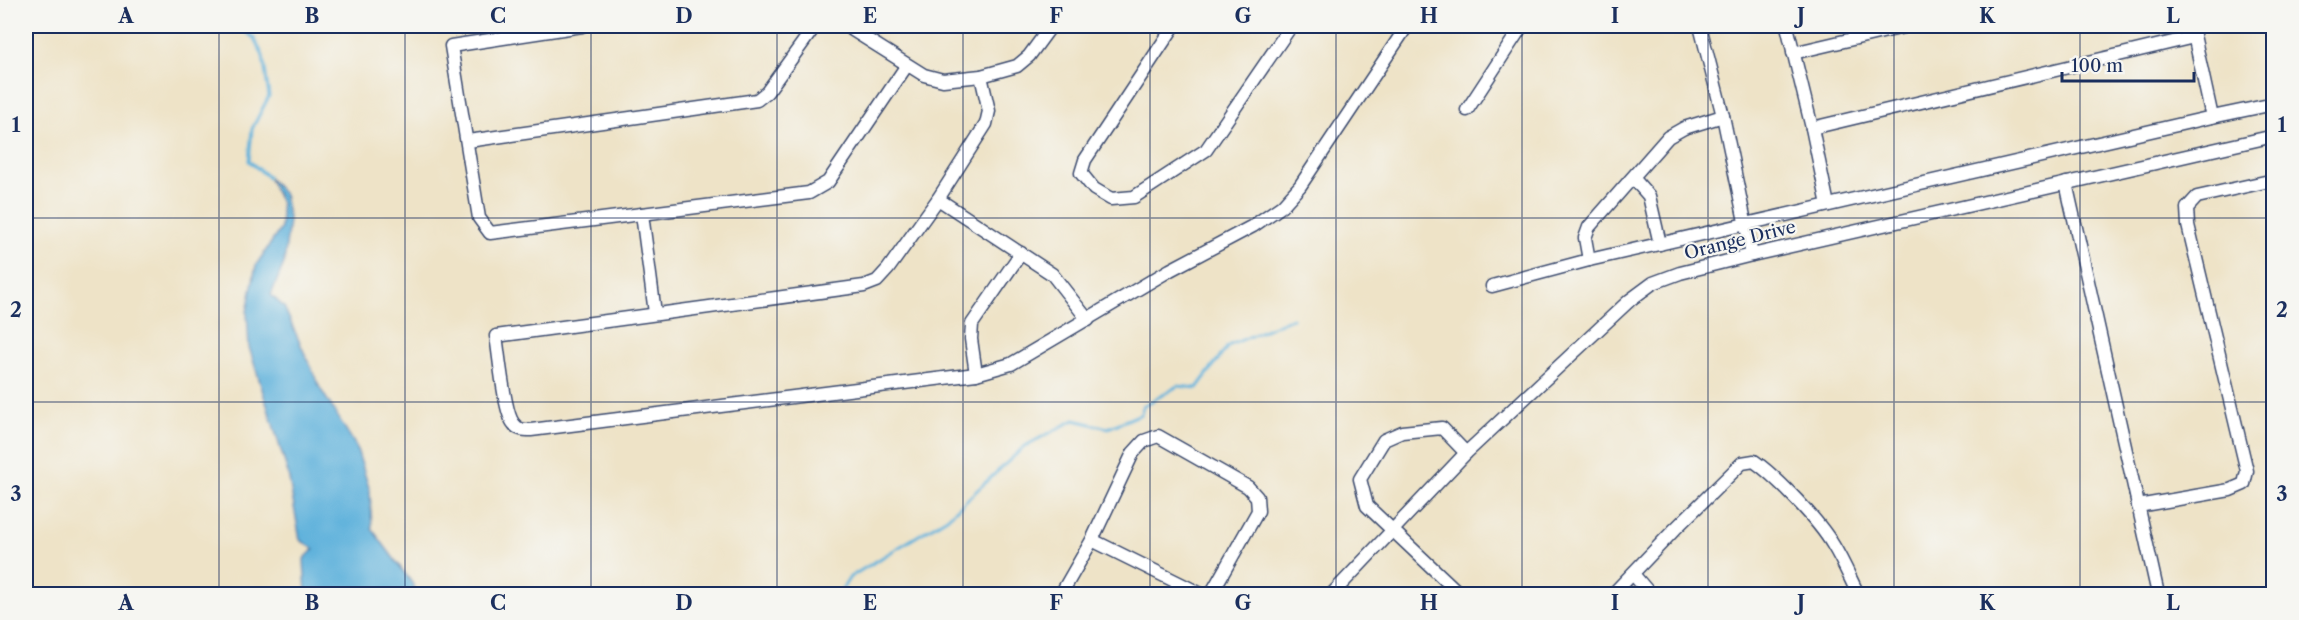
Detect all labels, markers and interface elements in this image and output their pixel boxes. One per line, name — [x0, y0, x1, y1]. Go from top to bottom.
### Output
text: A — [117, 4, 134, 28]
text: B — [305, 4, 320, 28]
text: C — [490, 4, 506, 28]
text: D — [675, 4, 693, 28]
text: E — [863, 4, 877, 28]
text: F — [1049, 4, 1063, 28]
text: G — [1235, 4, 1252, 28]
text: H — [1420, 4, 1438, 28]
text: I — [1611, 4, 1619, 28]
text: J — [1793, 4, 1805, 28]
text: K — [1979, 4, 1996, 28]
text: L — [2166, 4, 2180, 28]
scale bar — [2062, 45, 2194, 83]
text: 100 m — [2071, 55, 2123, 77]
text: 1 — [12, 113, 21, 137]
text: 1 — [2278, 113, 2287, 137]
street label: Orange Drive — [1682, 216, 1798, 264]
text: 2 — [10, 298, 22, 322]
text: 2 — [2276, 298, 2288, 322]
text: 3 — [10, 482, 22, 506]
text: 3 — [2276, 482, 2288, 506]
text: A — [117, 591, 134, 615]
text: B — [305, 591, 320, 615]
text: C — [490, 591, 506, 615]
text: D — [675, 591, 693, 615]
text: E — [863, 591, 877, 615]
text: F — [1049, 591, 1063, 615]
text: G — [1235, 591, 1252, 615]
text: H — [1420, 591, 1438, 615]
text: I — [1611, 591, 1619, 615]
text: J — [1793, 591, 1805, 615]
text: K — [1979, 591, 1996, 615]
text: L — [2166, 591, 2180, 615]

